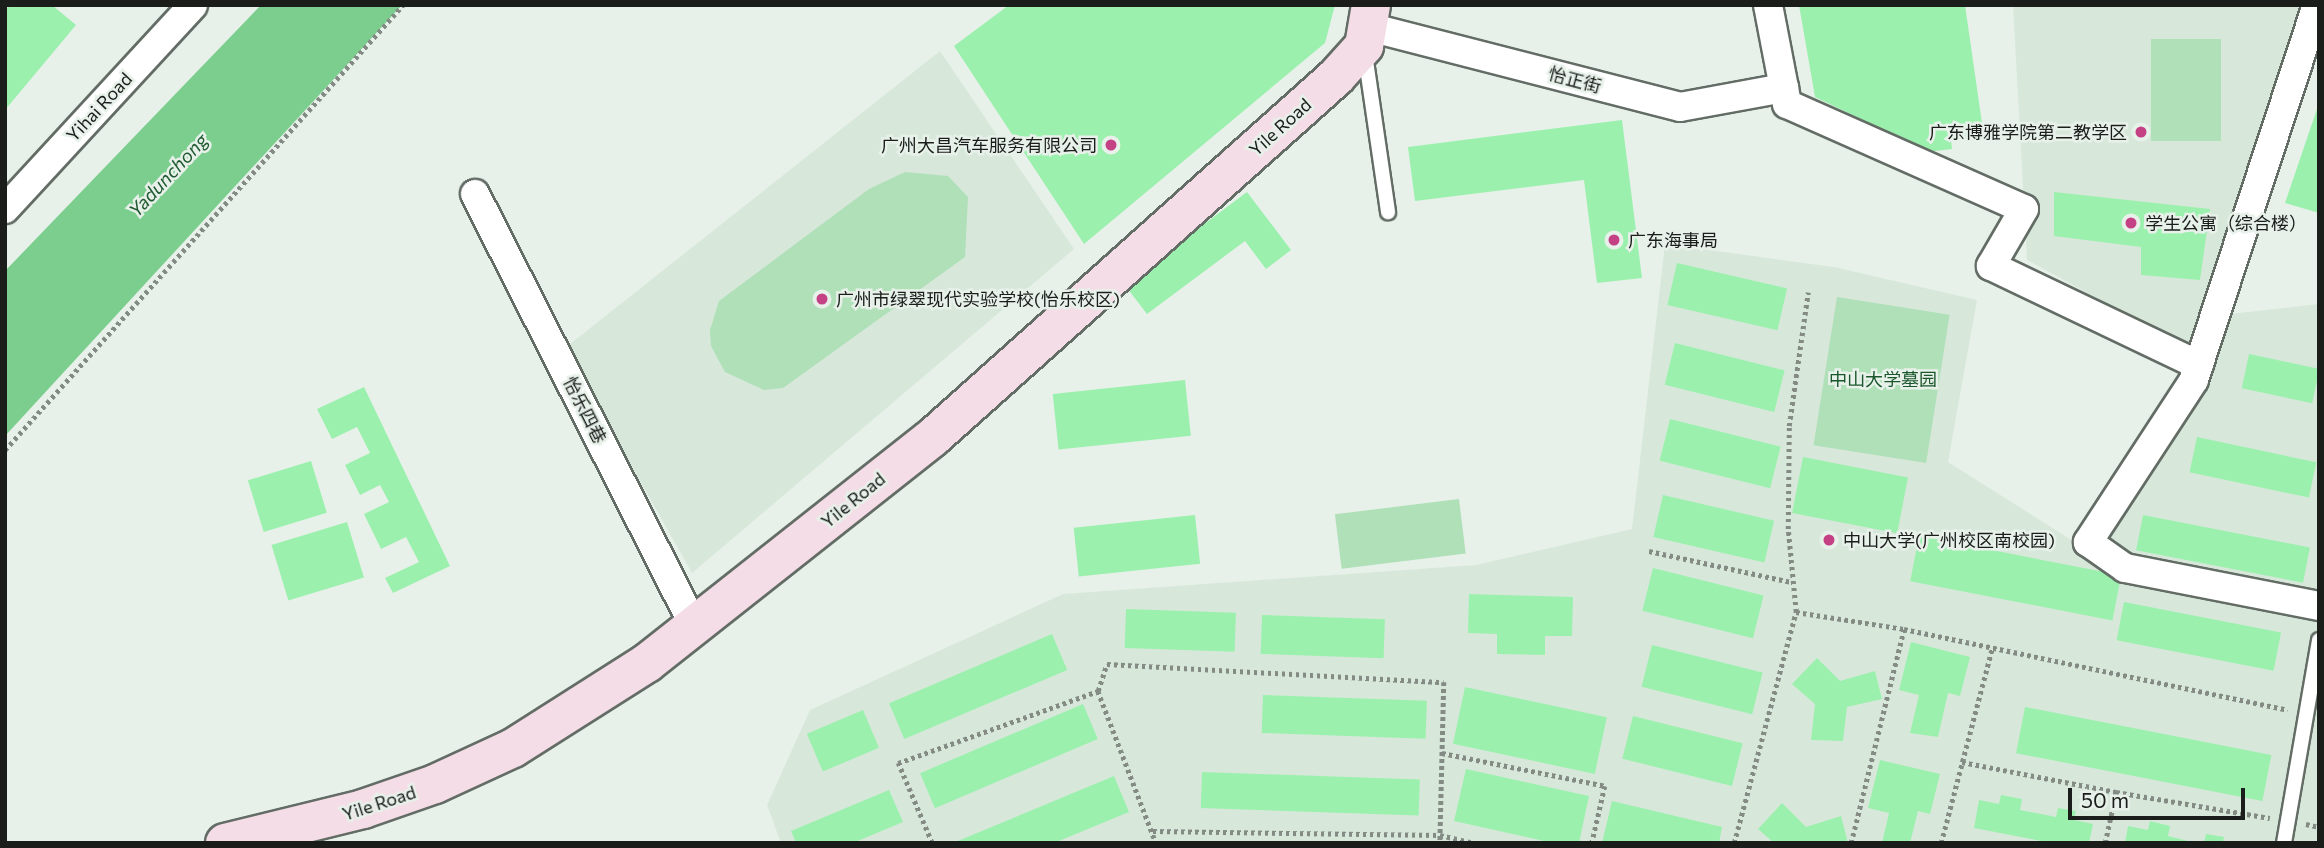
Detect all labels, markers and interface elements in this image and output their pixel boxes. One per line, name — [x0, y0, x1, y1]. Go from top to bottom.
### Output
street label: 怡正街 — [1546, 63, 1604, 97]
street label: Yihai Road — [62, 68, 136, 146]
street label: Yile Road — [1245, 94, 1315, 160]
place label: 广东博雅学院第二教学区 — [1929, 121, 2127, 143]
marker: 广东博雅学院第二教学区 — [2133, 124, 2149, 140]
water label: Yadunchong — [124, 129, 212, 221]
place label: 广州大昌汽车服务有限公司 — [881, 134, 1097, 156]
marker: 广州大昌汽车服务有限公司 — [1103, 137, 1119, 153]
place label: 学生公寓（综合楼） — [2145, 212, 2307, 234]
marker: 学生公寓（综合楼） — [2123, 215, 2139, 231]
place label: 广东海事局 — [1628, 229, 1718, 251]
marker: 广东海事局 — [1606, 232, 1622, 248]
place label: 广州市绿翠现代实验学校(怡乐校区) — [836, 288, 1120, 310]
marker: 广州市绿翠现代实验学校(怡乐校区) — [814, 291, 830, 307]
park label: 中山大学墓园 — [1829, 368, 1937, 390]
street label: 怡乐四巷 — [559, 373, 611, 447]
street label: Yile Road — [817, 468, 889, 532]
place label: 中山大学(广州校区南校园) — [1843, 529, 2055, 551]
marker: 中山大学(广州校区南校园) — [1821, 532, 1837, 548]
scale bar — [2072, 774, 2249, 818]
street label: Yile Road — [340, 781, 418, 825]
text: 50 m — [2081, 787, 2129, 812]

